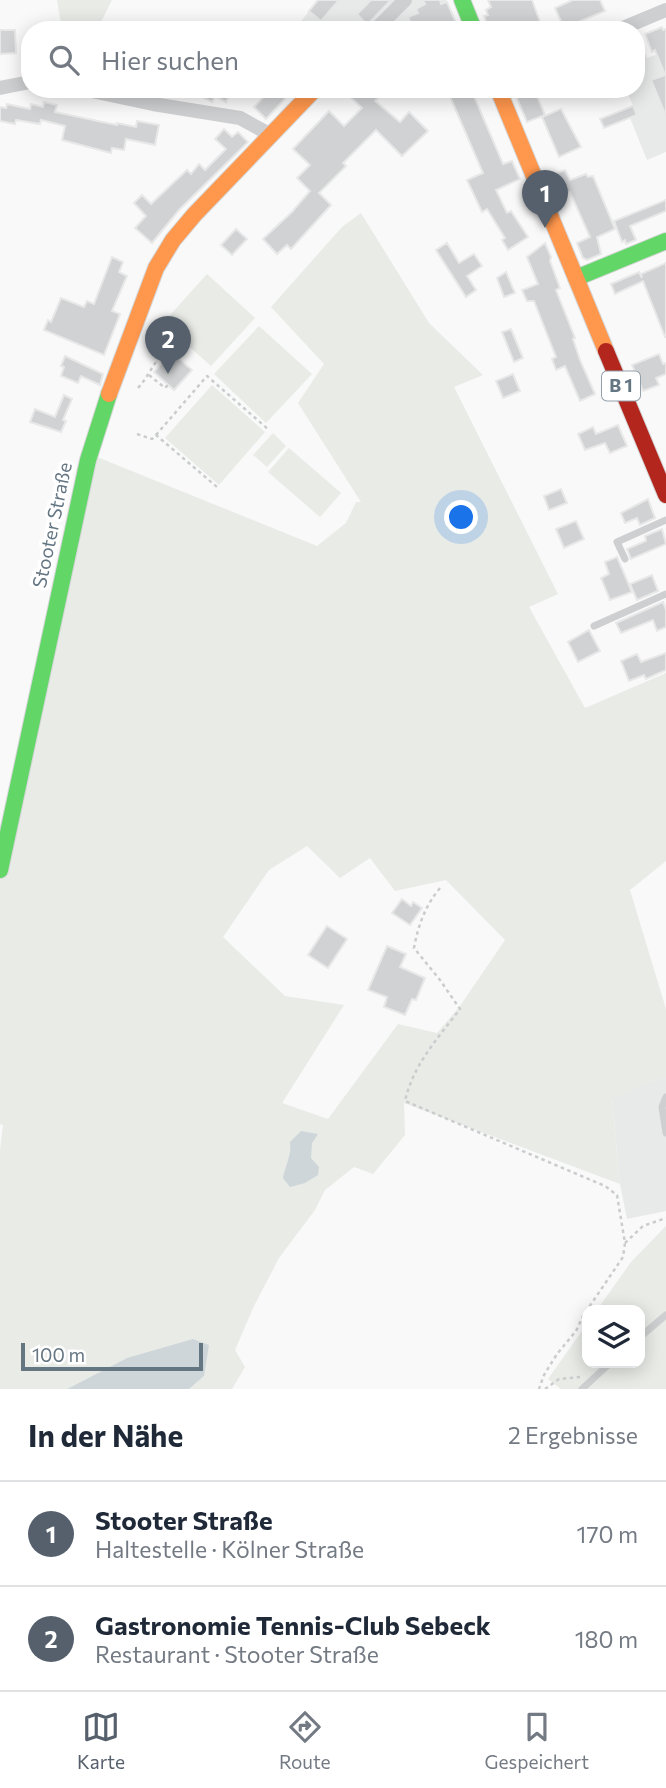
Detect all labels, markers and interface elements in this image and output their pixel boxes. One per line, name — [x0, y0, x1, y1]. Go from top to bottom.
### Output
search box — [21, 21, 645, 98]
icon: search — [45, 41, 83, 79]
text: Hier suchen — [101, 44, 239, 75]
pin: 1 — [522, 170, 568, 228]
pin: 2 — [145, 316, 191, 374]
road number: B 1 — [602, 372, 640, 400]
street label: Stooter Straße — [27, 460, 76, 590]
your location — [444, 500, 478, 534]
map controls — [582, 1305, 645, 1368]
button: layers — [582, 1305, 645, 1368]
scale bar — [21, 1340, 203, 1372]
text: 100 m — [32, 1343, 85, 1366]
text: In der Nähe — [28, 1416, 183, 1453]
text: 2 Ergebnisse — [508, 1421, 638, 1449]
text: Stooter Straße — [95, 1504, 273, 1535]
text: 1 — [46, 1520, 56, 1548]
text: 170 m — [577, 1520, 638, 1548]
text: Haltestelle · Kölner Straße — [95, 1535, 364, 1563]
text: Gastronomie Tennis-Club Sebeck — [95, 1609, 491, 1640]
text: 2 — [44, 1625, 58, 1653]
text: 180 m — [575, 1625, 638, 1653]
text: Restaurant · Stooter Straße — [95, 1640, 379, 1668]
tab: Karte — [77, 1708, 125, 1773]
tab: Route — [279, 1708, 331, 1773]
tab: Gespeichert — [485, 1708, 589, 1773]

